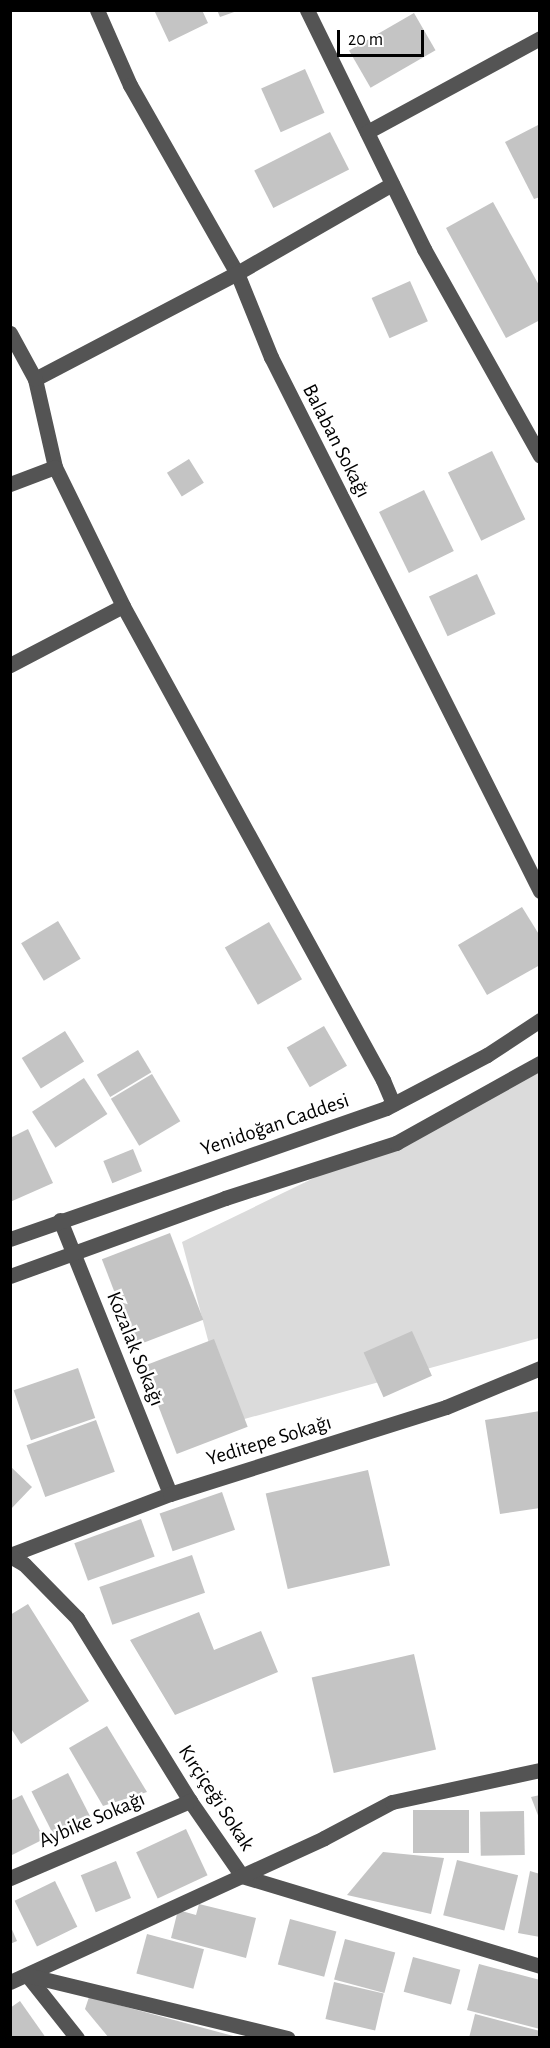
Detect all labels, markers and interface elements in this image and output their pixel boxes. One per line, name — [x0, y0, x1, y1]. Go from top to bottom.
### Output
scale bar — [340, 18, 427, 56]
text: 20 m — [348, 31, 383, 49]
street label: Balaban Sokağı — [297, 380, 375, 502]
street label: Yenidoğan Caddesi — [198, 1088, 352, 1162]
street label: Kozalak Sokağı — [101, 1288, 169, 1410]
street label: Yeditepe Sokağı — [204, 1410, 334, 1472]
street label: Kırçiçeği Sokak — [172, 1740, 260, 1856]
street label: Aybike Sokağı — [35, 1786, 149, 1854]

